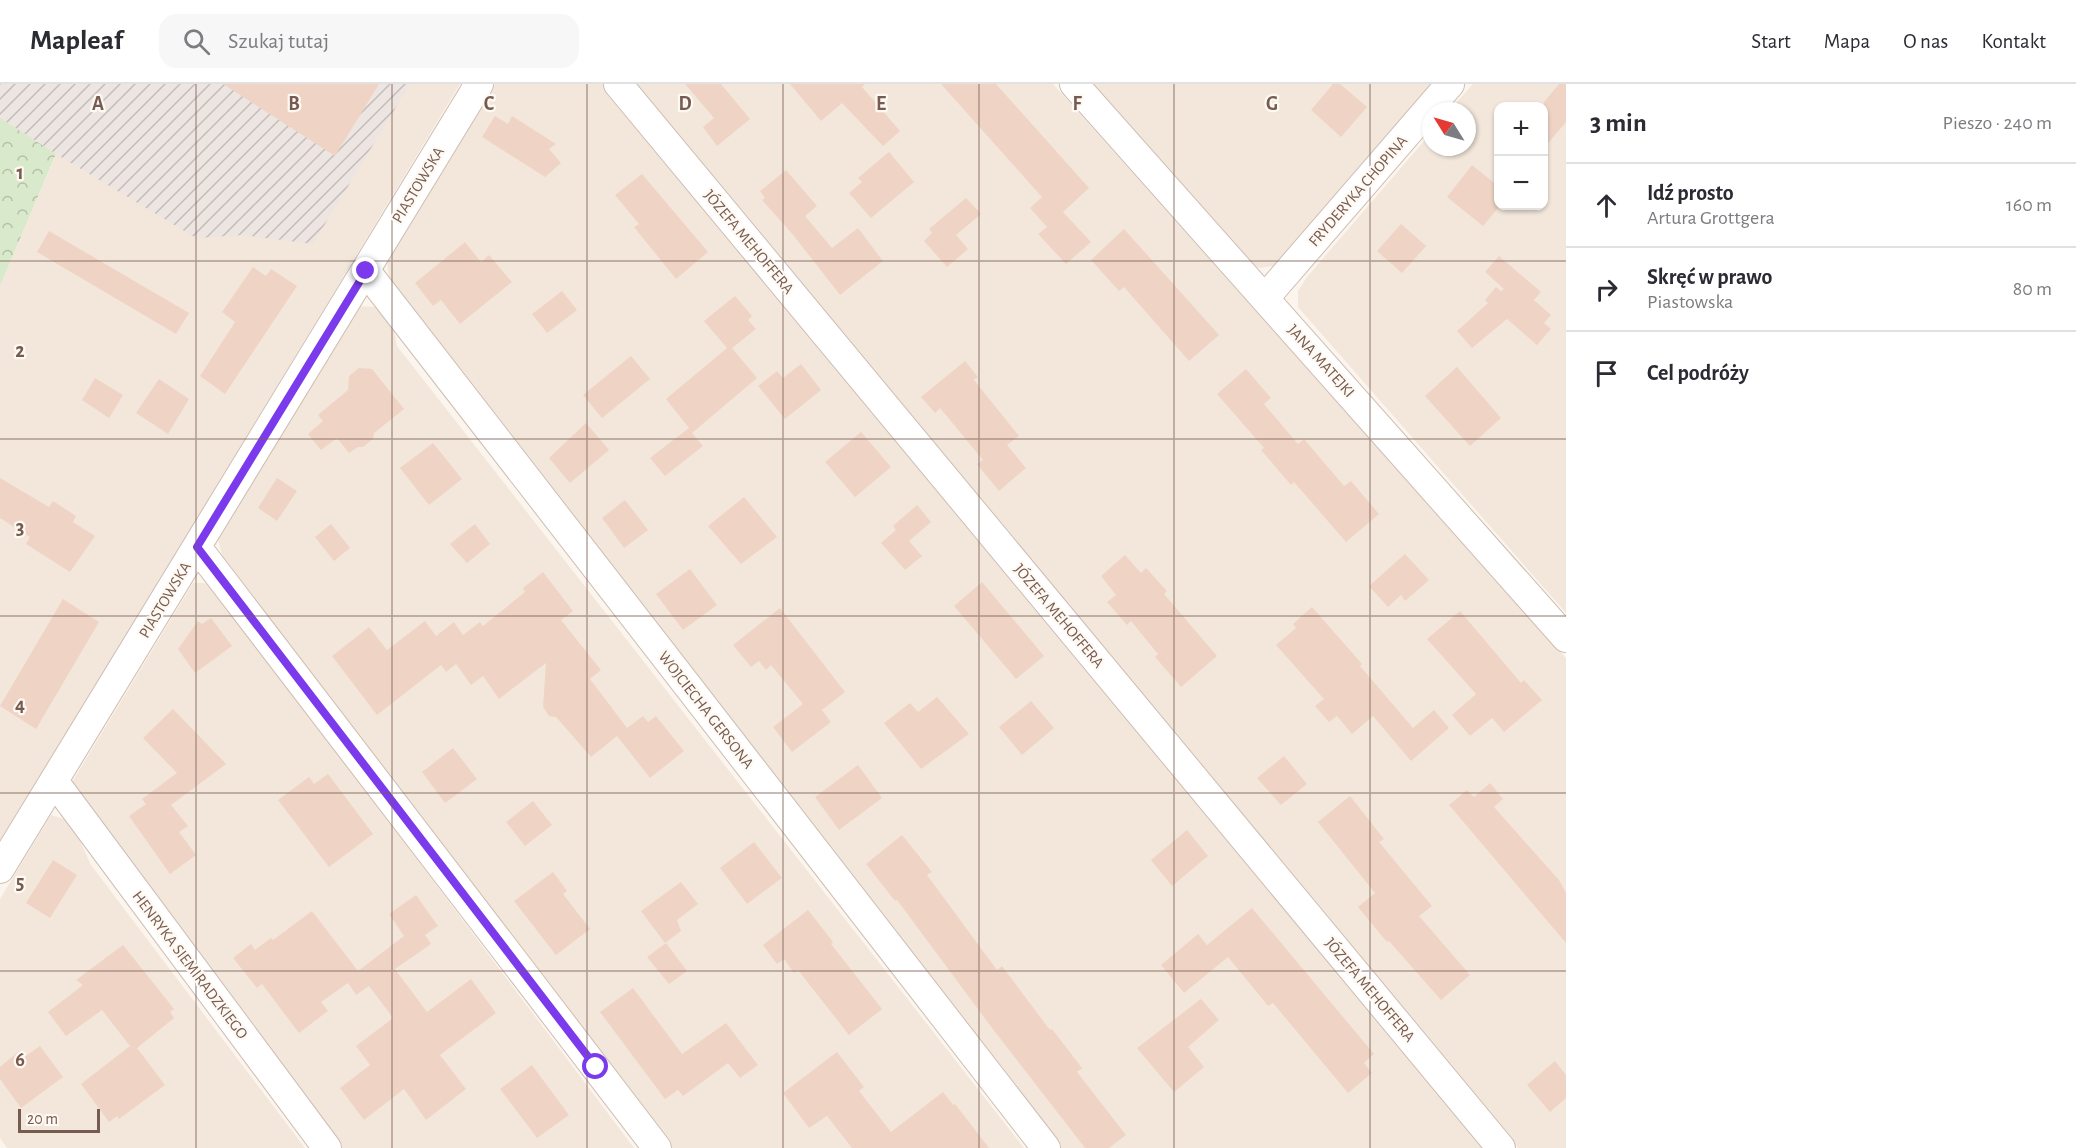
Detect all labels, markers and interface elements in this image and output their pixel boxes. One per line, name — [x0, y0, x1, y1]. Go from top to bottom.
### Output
search box — [159, 14, 579, 68]
icon: search — [180, 25, 213, 58]
text: Mapleaf — [30, 27, 123, 55]
text: Szukaj tutaj — [228, 30, 329, 52]
text: Start — [1751, 31, 1791, 52]
text: Mapa — [1824, 31, 1870, 52]
text: O nas — [1903, 31, 1948, 52]
text: Kontakt — [1981, 31, 2046, 52]
text: A — [92, 94, 104, 114]
text: B — [288, 94, 300, 114]
text: C — [484, 94, 495, 114]
text: D — [678, 94, 692, 114]
text: E — [876, 94, 886, 114]
text: F — [1072, 94, 1082, 114]
text: G — [1266, 94, 1278, 114]
north arrow — [1422, 102, 1476, 156]
map controls — [1494, 102, 1548, 210]
button: + — [1494, 102, 1548, 156]
text: 3 min — [1590, 110, 1647, 136]
text: Pieszo · 240 m — [1943, 113, 2052, 133]
street label: FRYDERYKA CHOPINA — [1306, 132, 1410, 250]
street label: PIASTOWSKA — [389, 144, 447, 226]
button: − — [1494, 156, 1548, 210]
text: 1 — [16, 163, 24, 183]
text: Idź prosto — [1647, 182, 1734, 204]
street label: JÓZEFA MEHOFFERA — [701, 186, 799, 297]
icon: ahead — [1590, 189, 1623, 222]
text: 160 m — [2006, 195, 2052, 215]
text: Artura Grottgera — [1647, 208, 1775, 228]
route end — [352, 257, 378, 283]
text: Skręć w prawo — [1647, 266, 1772, 288]
icon: right — [1590, 273, 1623, 306]
text: 80 m — [2013, 279, 2052, 299]
text: Piastowska — [1647, 292, 1733, 312]
street label: JANA MATEJKI — [1284, 322, 1358, 400]
text: 2 — [15, 341, 25, 361]
icon: arrive — [1590, 357, 1623, 390]
text: Cel podróży — [1647, 362, 1749, 384]
text: 3 — [16, 518, 24, 538]
street label: PIASTOWSKA — [136, 559, 194, 641]
street label: JÓZEFA MEHOFFERA — [1011, 560, 1109, 671]
street label: WOJCIECHA GERSONA — [655, 648, 757, 772]
text: 4 — [15, 695, 25, 715]
text: 5 — [16, 873, 24, 893]
street label: HENRYKA SIEMIRADZKIEGO — [129, 888, 251, 1042]
street label: JÓZEFA MEHOFFERA — [1322, 934, 1420, 1045]
text: 6 — [15, 1050, 25, 1070]
route start — [582, 1053, 608, 1079]
scale bar — [18, 1106, 100, 1134]
text: 20 m — [27, 1111, 58, 1127]

